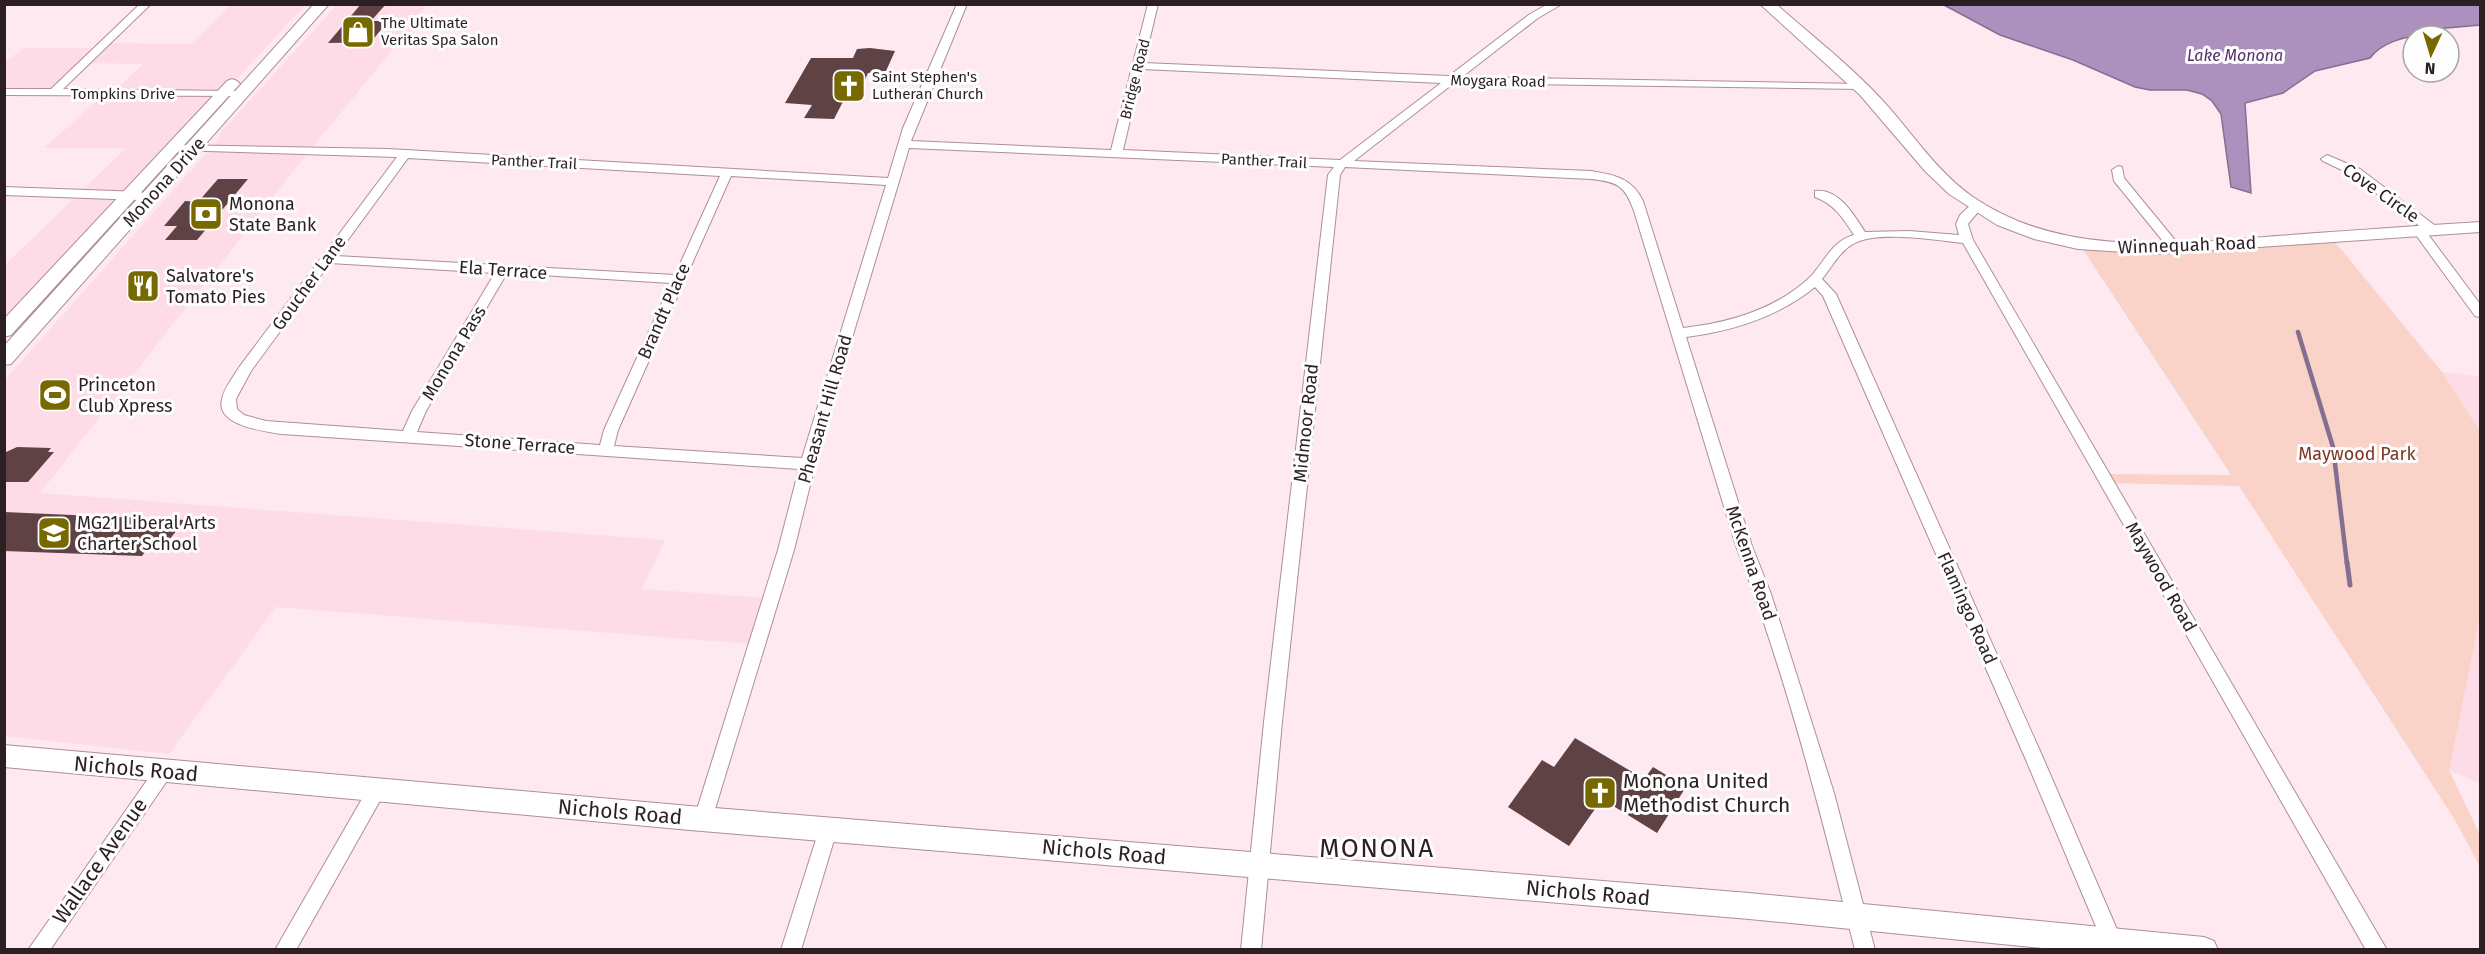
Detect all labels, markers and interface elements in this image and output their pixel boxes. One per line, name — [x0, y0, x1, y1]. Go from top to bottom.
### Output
shop icon: The Ultimate Veritas Spa Salon — [340, 14, 376, 50]
place label: The Ultimate Veritas Spa Salon — [381, 14, 499, 49]
north arrow — [2401, 24, 2461, 84]
street label: Bridge Road — [1116, 37, 1154, 121]
water label: Lake Monona — [2187, 46, 2283, 65]
text: N — [2424, 59, 2436, 78]
church icon: Saint Stephen's Lutheran Church — [831, 68, 867, 104]
place label: Saint Stephen's Lutheran Church — [872, 68, 984, 103]
street label: Moygara Road — [1450, 71, 1546, 91]
street label: Tompkins Drive — [71, 85, 175, 103]
street label: Monona Drive — [118, 133, 210, 231]
street label: Panther Trail — [1220, 150, 1308, 172]
street label: Panther Trail — [490, 151, 578, 173]
street label: Cove Circle — [2338, 159, 2424, 227]
place label: Monona State Bank — [229, 193, 317, 236]
bank icon: Monona State Bank — [188, 196, 224, 232]
street label: Goucher Lane — [267, 231, 351, 335]
street label: Winnequah Road — [2117, 232, 2257, 258]
street label: Ela Terrace — [458, 256, 548, 284]
street label: Brandt Place — [633, 259, 695, 363]
place label: Salvatore's Tomato Pies — [166, 265, 265, 308]
restaurant icon: Salvatore's Tomato Pies — [125, 268, 161, 304]
street label: Monona Pass — [417, 302, 491, 404]
street label: Pheasant Hill Road — [793, 332, 857, 486]
street label: Midmoor Road — [1289, 362, 1323, 484]
place label: Princeton Club Xpress — [78, 374, 172, 417]
sports icon: Princeton Club Xpress — [37, 377, 73, 413]
street label: Stone Terrace — [464, 429, 576, 459]
park label: Maywood Park — [2298, 443, 2416, 465]
street label: McKenna Road — [1721, 503, 1781, 623]
place label: MG21 Liberal Arts Charter School — [77, 512, 216, 555]
school or university icon: MG21 Liberal Arts Charter School — [36, 515, 72, 551]
street label: Maywood Road — [2121, 518, 2201, 636]
street label: Flamingo Road — [1932, 548, 2002, 668]
street label: Nichols Road — [73, 751, 199, 787]
place label: Monona United Methodist Church — [1623, 768, 1790, 818]
church icon: Monona United Methodist Church — [1582, 775, 1618, 811]
street label: Wallace Avenue — [47, 793, 153, 929]
street label: Nichols Road — [557, 794, 683, 830]
district label: MONONA — [1319, 833, 1435, 864]
street label: Nichols Road — [1041, 834, 1167, 870]
street label: Nichols Road — [1525, 875, 1651, 911]

